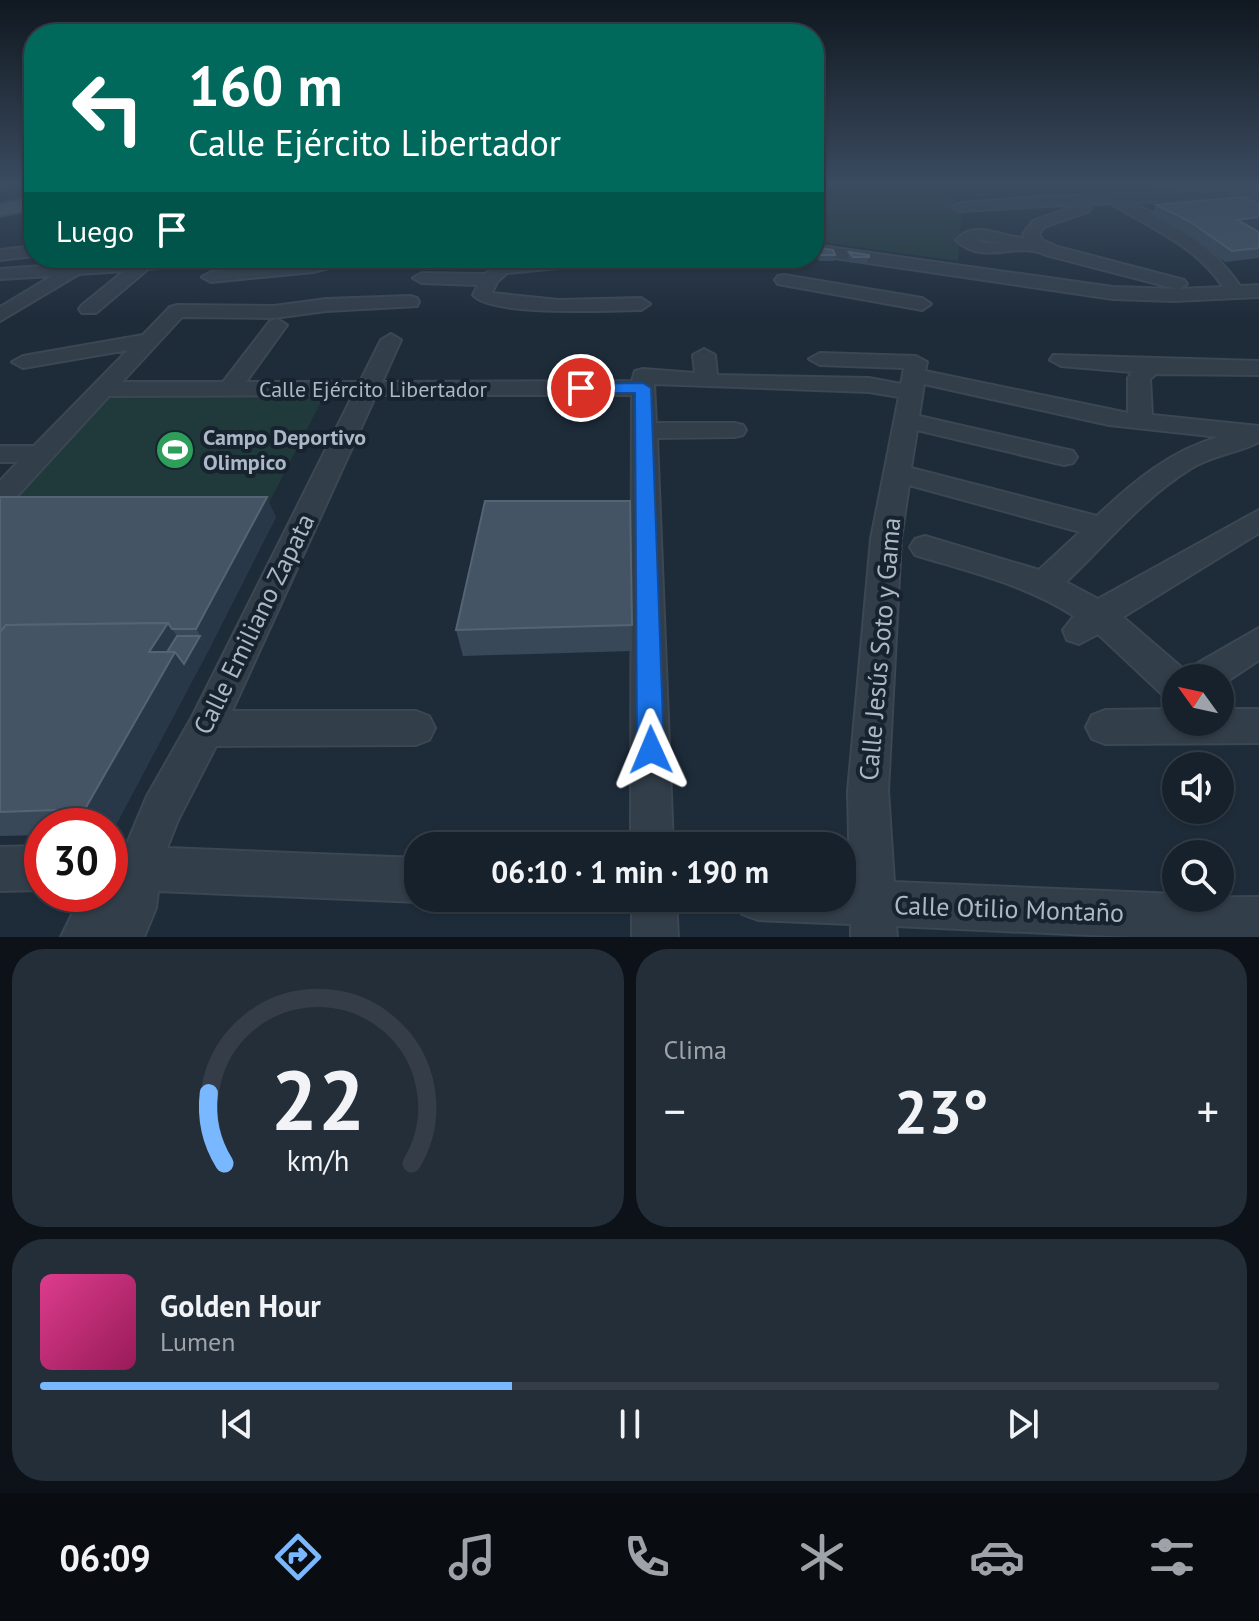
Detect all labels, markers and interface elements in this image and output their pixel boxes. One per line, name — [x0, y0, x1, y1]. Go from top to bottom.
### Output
text: 160 m — [188, 49, 343, 121]
icon: left — [56, 56, 160, 160]
text: Calle Ejército Libertador — [188, 119, 561, 166]
icon: arrive — [150, 208, 194, 252]
text: Luego — [56, 211, 134, 250]
pin — [547, 354, 615, 422]
icon: arrive — [559, 366, 603, 410]
street label: Calle Ejército Libertador — [259, 375, 488, 403]
place label: Campo Deportivo Olimpico — [203, 423, 366, 476]
sports icon: Campo Deportivo Olimpico — [154, 429, 196, 471]
street label: Calle Emiliano Zapata — [186, 508, 321, 740]
street label: Calle Jesús Soto y Gama — [852, 516, 907, 782]
north arrow — [1162, 664, 1234, 736]
map controls — [1162, 664, 1234, 912]
position arrow — [609, 708, 693, 792]
button: sound — [1162, 752, 1234, 824]
speed limit sign: 30 — [24, 808, 128, 912]
button: search — [1162, 840, 1234, 912]
text: 06:10 · 1 min · 190 m — [491, 852, 769, 891]
street label: Calle Otilio Montaño — [893, 888, 1125, 929]
text: Clima — [664, 1033, 727, 1066]
text: 22 — [271, 1045, 365, 1153]
text: 23° — [894, 1072, 988, 1150]
text: − — [664, 1082, 686, 1139]
text: + — [1197, 1082, 1219, 1139]
text: km/h — [286, 1142, 349, 1179]
text: Golden Hour — [160, 1286, 321, 1325]
text: Lumen — [160, 1325, 235, 1358]
icon: previous — [215, 1402, 259, 1446]
icon: pause — [608, 1402, 652, 1446]
icon: next — [1001, 1402, 1045, 1446]
icon: directions — [270, 1529, 326, 1585]
icon: music — [444, 1529, 500, 1585]
icon: phone — [619, 1529, 675, 1585]
icon: climate — [794, 1529, 850, 1585]
icon: car — [969, 1529, 1025, 1585]
icon: filters — [1144, 1529, 1200, 1585]
text: 06:09 — [59, 1534, 151, 1581]

